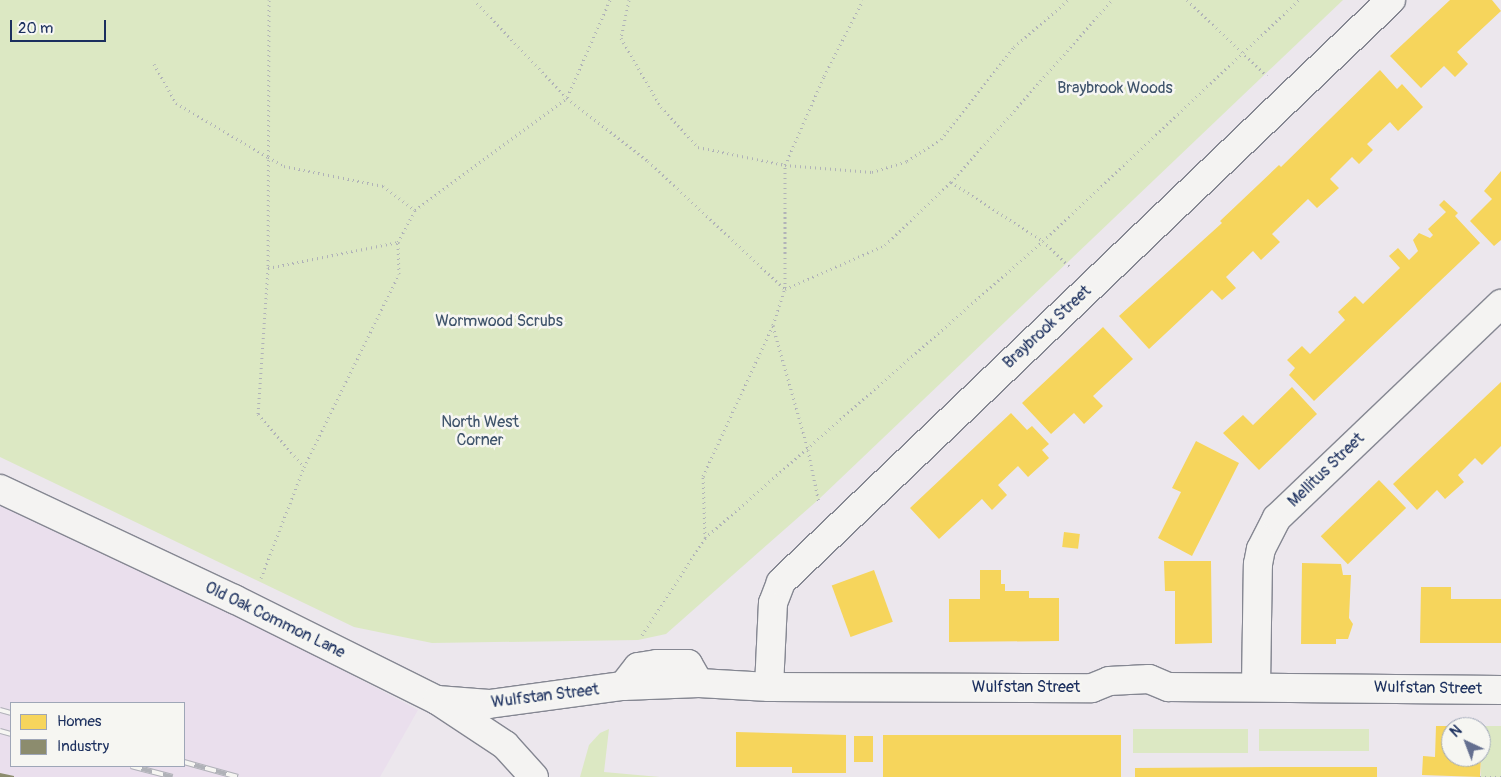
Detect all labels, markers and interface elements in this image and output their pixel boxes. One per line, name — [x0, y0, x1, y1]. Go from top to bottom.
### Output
scale bar — [12, 10, 109, 42]
text: 20 m — [18, 19, 53, 38]
park label: Braybrook Woods — [1057, 78, 1173, 98]
street label: Braybrook Street — [999, 281, 1095, 373]
park label: Wormwood Scrubs — [435, 311, 563, 331]
park label: North West Corner — [441, 412, 519, 450]
street label: Mellitus Street — [1284, 429, 1368, 511]
street label: Old Oak Common Lane — [202, 578, 348, 662]
street label: Wulfstan Street — [972, 677, 1080, 697]
street label: Wulfstan Street — [1374, 677, 1482, 699]
street label: Wulfstan Street — [490, 680, 600, 712]
legend — [10, 702, 185, 767]
text: Homes — [57, 712, 102, 731]
north arrow — [1441, 717, 1491, 767]
text: N — [1447, 722, 1465, 741]
text: Industry — [57, 737, 109, 756]

